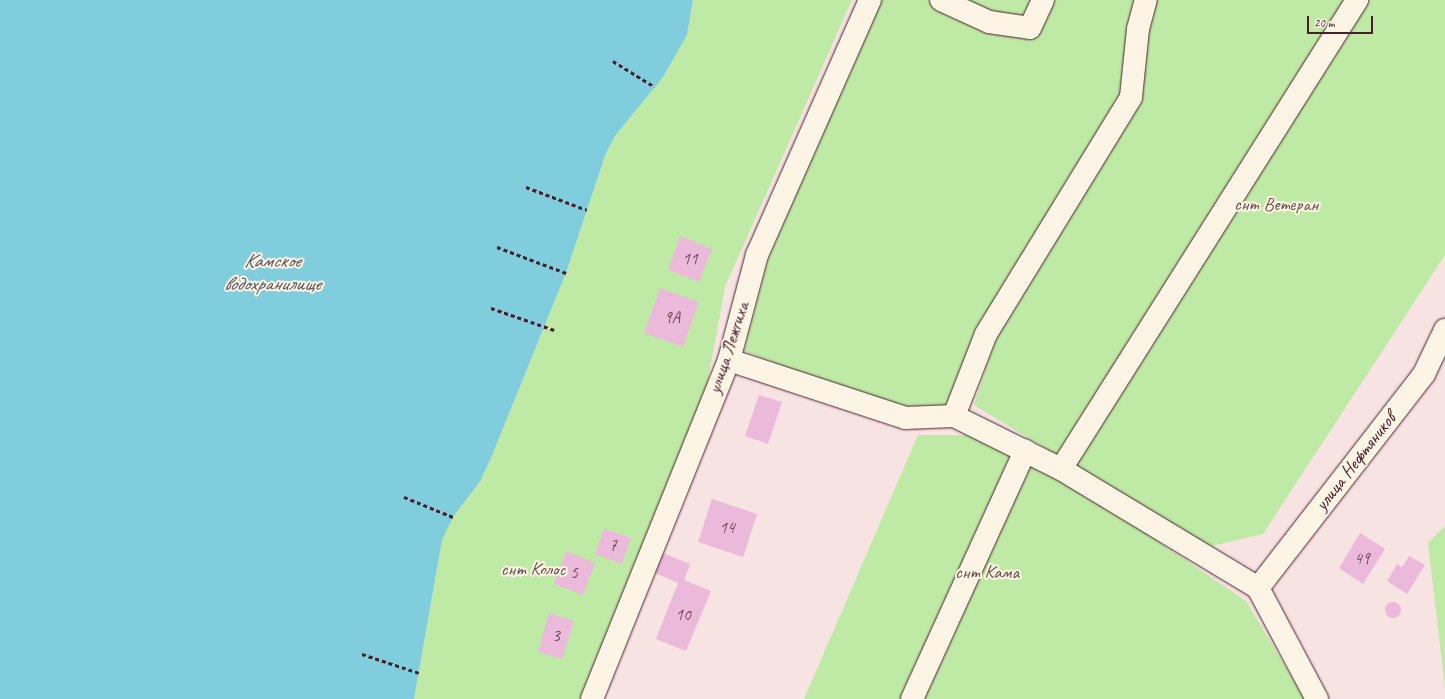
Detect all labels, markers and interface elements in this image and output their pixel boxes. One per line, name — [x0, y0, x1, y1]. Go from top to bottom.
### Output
scale bar — [1309, 8, 1375, 34]
text: 20 m — [1314, 15, 1334, 31]
park label: снт Ветеран — [1234, 194, 1318, 216]
water label: Камское водохранилище — [224, 249, 320, 296]
house number: 11 — [682, 249, 698, 269]
street label: улица Лежгиха — [703, 299, 755, 397]
house number: 9А — [664, 308, 680, 328]
street label: улица Нефтяников — [1310, 408, 1402, 516]
house number: 14 — [719, 518, 735, 538]
house number: 7 — [609, 536, 617, 556]
house number: 49 — [1354, 549, 1370, 569]
park label: снт Колос — [501, 559, 565, 581]
park label: снт Кама — [955, 562, 1019, 584]
house number: 5 — [570, 563, 578, 583]
house number: 10 — [675, 605, 691, 625]
house number: 3 — [552, 626, 560, 646]

